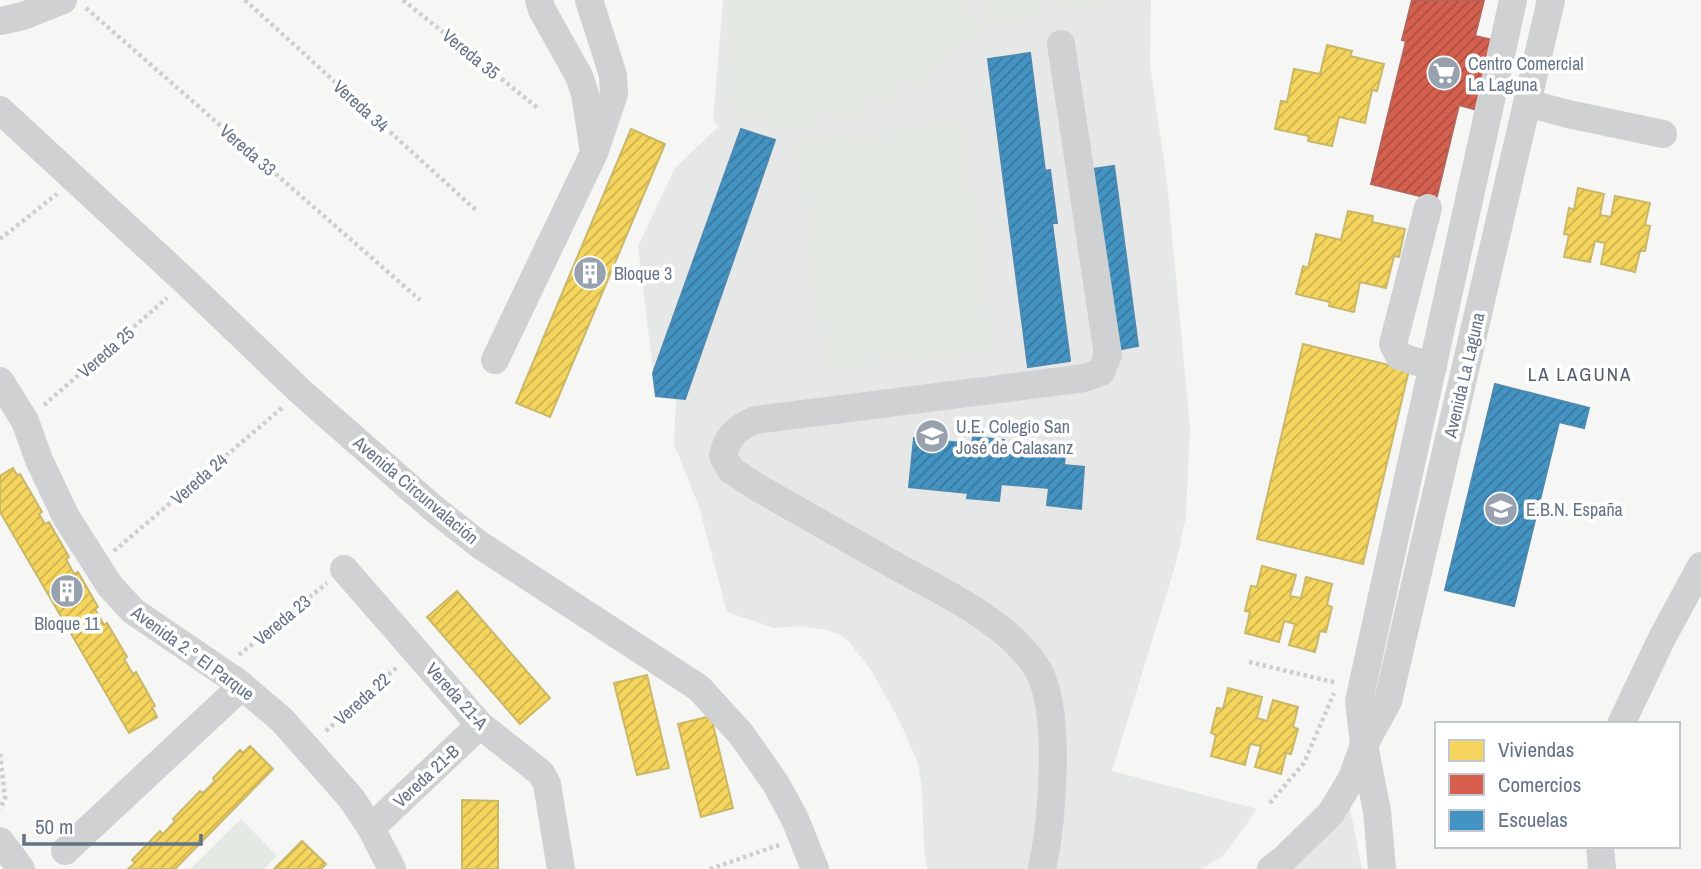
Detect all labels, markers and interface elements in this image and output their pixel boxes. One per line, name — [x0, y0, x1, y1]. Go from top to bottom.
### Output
street label: Vereda 35 — [437, 23, 505, 85]
place label: Centro Comercial La Laguna — [1468, 51, 1584, 97]
supermarket icon: Centro Comercial La Laguna — [1425, 54, 1463, 92]
street label: Vereda 34 — [328, 74, 394, 138]
street label: Vereda 33 — [214, 118, 282, 182]
building icon: Bloque 3 — [571, 254, 609, 292]
place label: Bloque 3 — [614, 261, 672, 286]
street label: Avenida La Laguna — [1437, 310, 1491, 441]
street label: Vereda 25 — [72, 320, 140, 384]
district label: LA LAGUNA — [1528, 361, 1632, 387]
place label: U.E. Colegio San José de Calasanz — [956, 414, 1073, 460]
school or university icon: U.E. Colegio San José de Calasanz — [913, 417, 951, 455]
street label: Avenida Circunvalación — [347, 429, 484, 550]
street label: Vereda 24 — [165, 447, 233, 511]
school or university icon: E.B.N. España — [1482, 490, 1520, 528]
place label: E.B.N. España — [1526, 497, 1623, 522]
building icon: Bloque 11 — [48, 572, 86, 610]
street label: Vereda 23 — [248, 589, 316, 651]
street label: Avenida 2.° El Parque — [126, 599, 260, 706]
place label: Bloque 11 — [34, 611, 100, 636]
street label: Vereda 21-A — [420, 657, 494, 735]
street label: Vereda 22 — [329, 667, 395, 731]
legend — [1435, 722, 1680, 848]
text: Viviendas — [1498, 735, 1574, 764]
street label: Vereda 21-B — [387, 739, 465, 813]
text: Comercios — [1498, 770, 1581, 799]
scale bar — [24, 802, 201, 846]
text: Escuelas — [1498, 805, 1568, 834]
text: 50 m — [35, 812, 73, 841]

